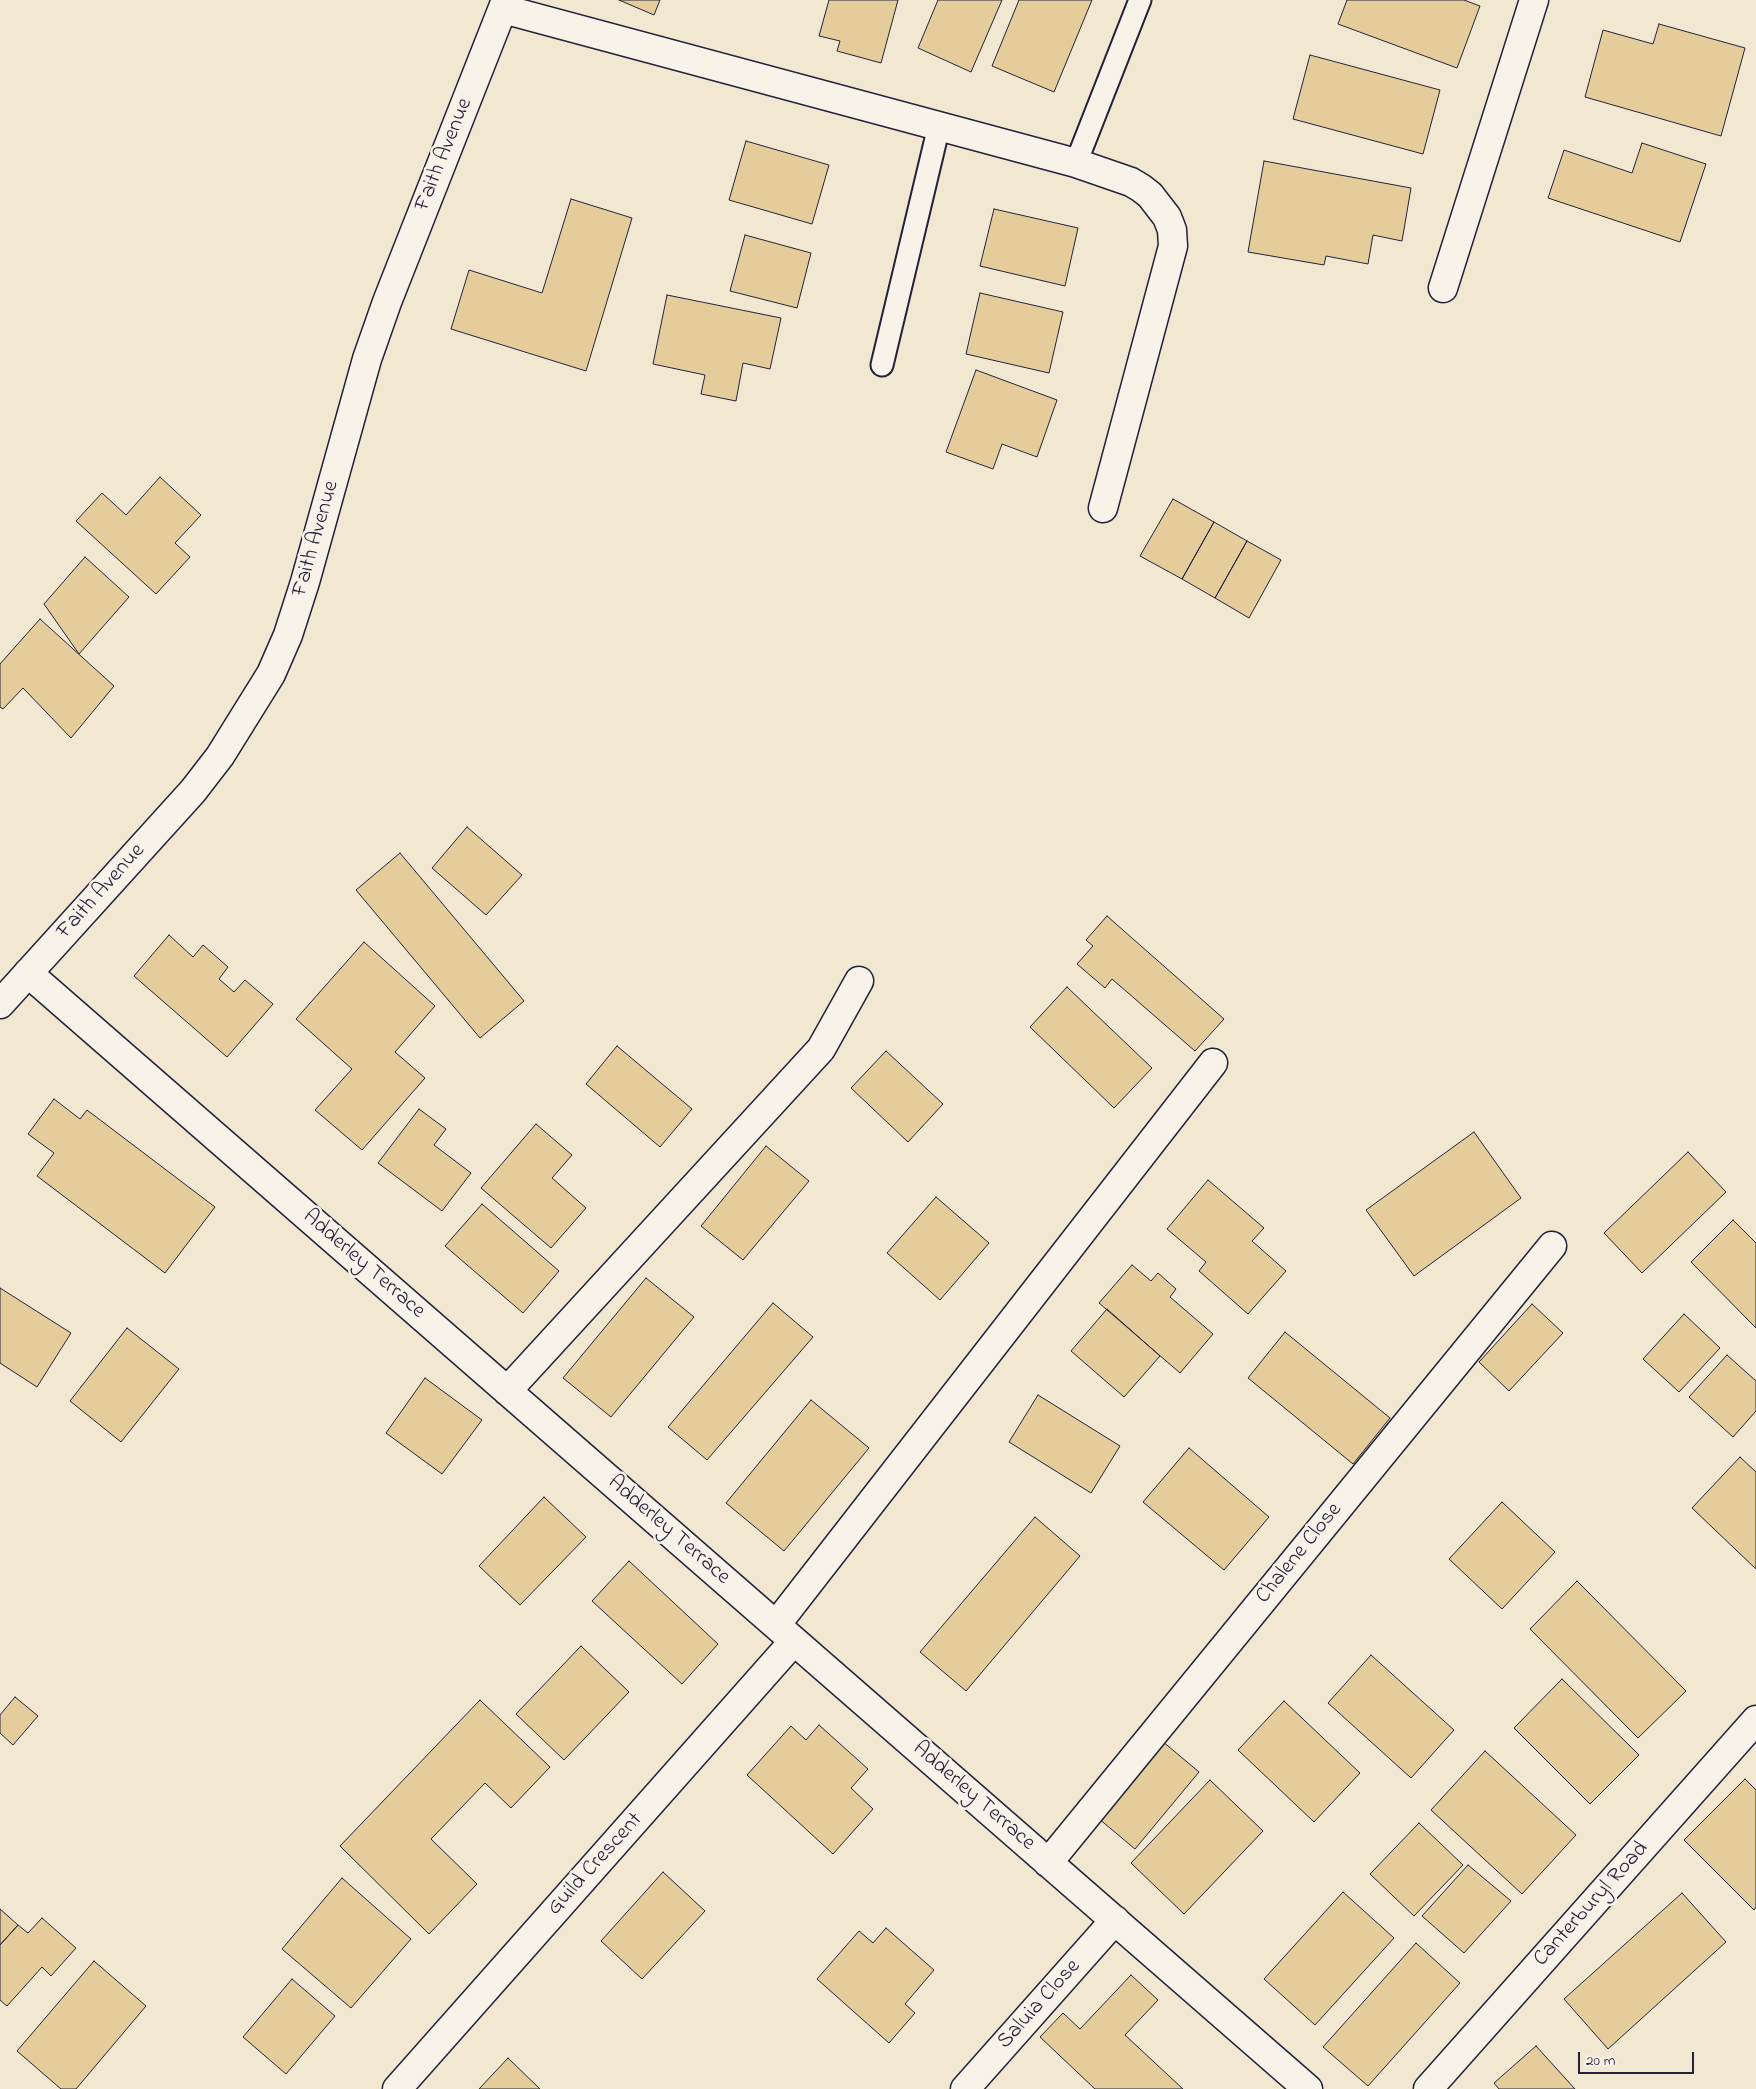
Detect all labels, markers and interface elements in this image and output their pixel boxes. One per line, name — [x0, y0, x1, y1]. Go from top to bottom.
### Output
street label: Faith Avenue — [410, 95, 480, 215]
street label: Faith Avenue — [288, 478, 346, 600]
street label: Faith Avenue — [52, 839, 152, 945]
street label: Adderley Terrace — [296, 1205, 430, 1325]
street label: Adderley Terrace — [601, 1471, 735, 1591]
street label: Chalene Close — [1251, 1498, 1349, 1610]
street label: Adderley Terrace — [906, 1737, 1040, 1857]
street label: Guild Crescent — [543, 1808, 649, 1922]
street label: Canterburyl Road — [1529, 1837, 1655, 1973]
street label: Saluia Close — [993, 1955, 1087, 2055]
scale bar — [1581, 2042, 1697, 2074]
text: 20 m — [1586, 2050, 1615, 2072]

